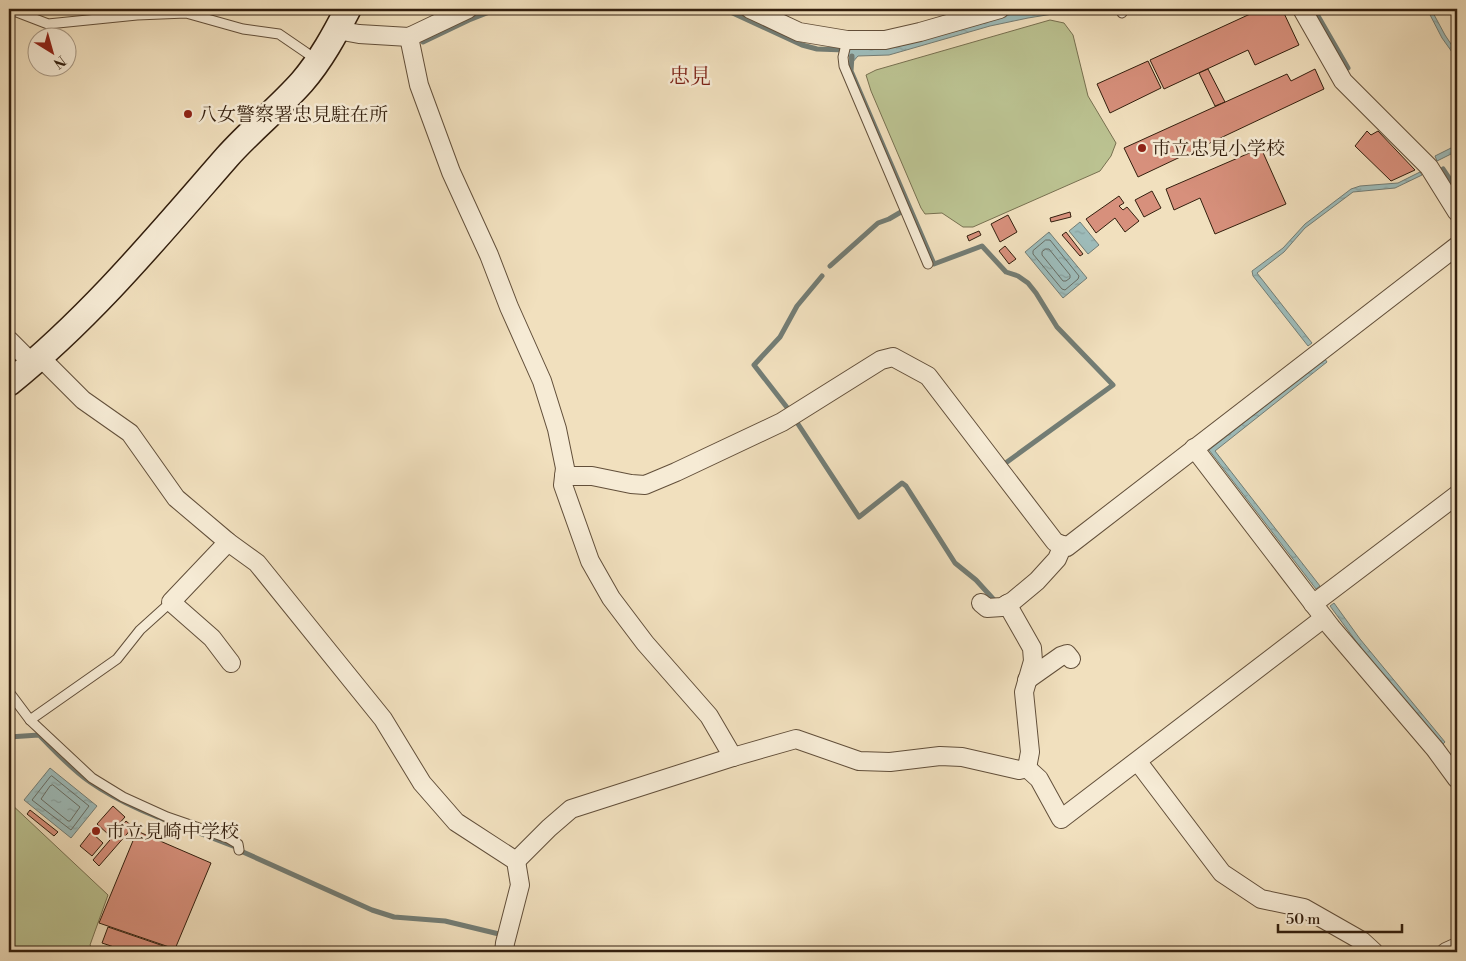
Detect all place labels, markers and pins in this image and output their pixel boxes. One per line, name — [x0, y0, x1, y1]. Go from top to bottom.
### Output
place label: 八女警察署忠見駐在所 — [198, 103, 388, 127]
marker: 八女警察署忠見駐在所 — [182, 108, 194, 120]
place label: 市立忠見小学校 — [1152, 137, 1285, 161]
marker: 市立忠見小学校 — [1136, 142, 1148, 154]
place label: 市立見崎中学校 — [106, 820, 239, 844]
marker: 市立見崎中学校 — [90, 825, 102, 837]

